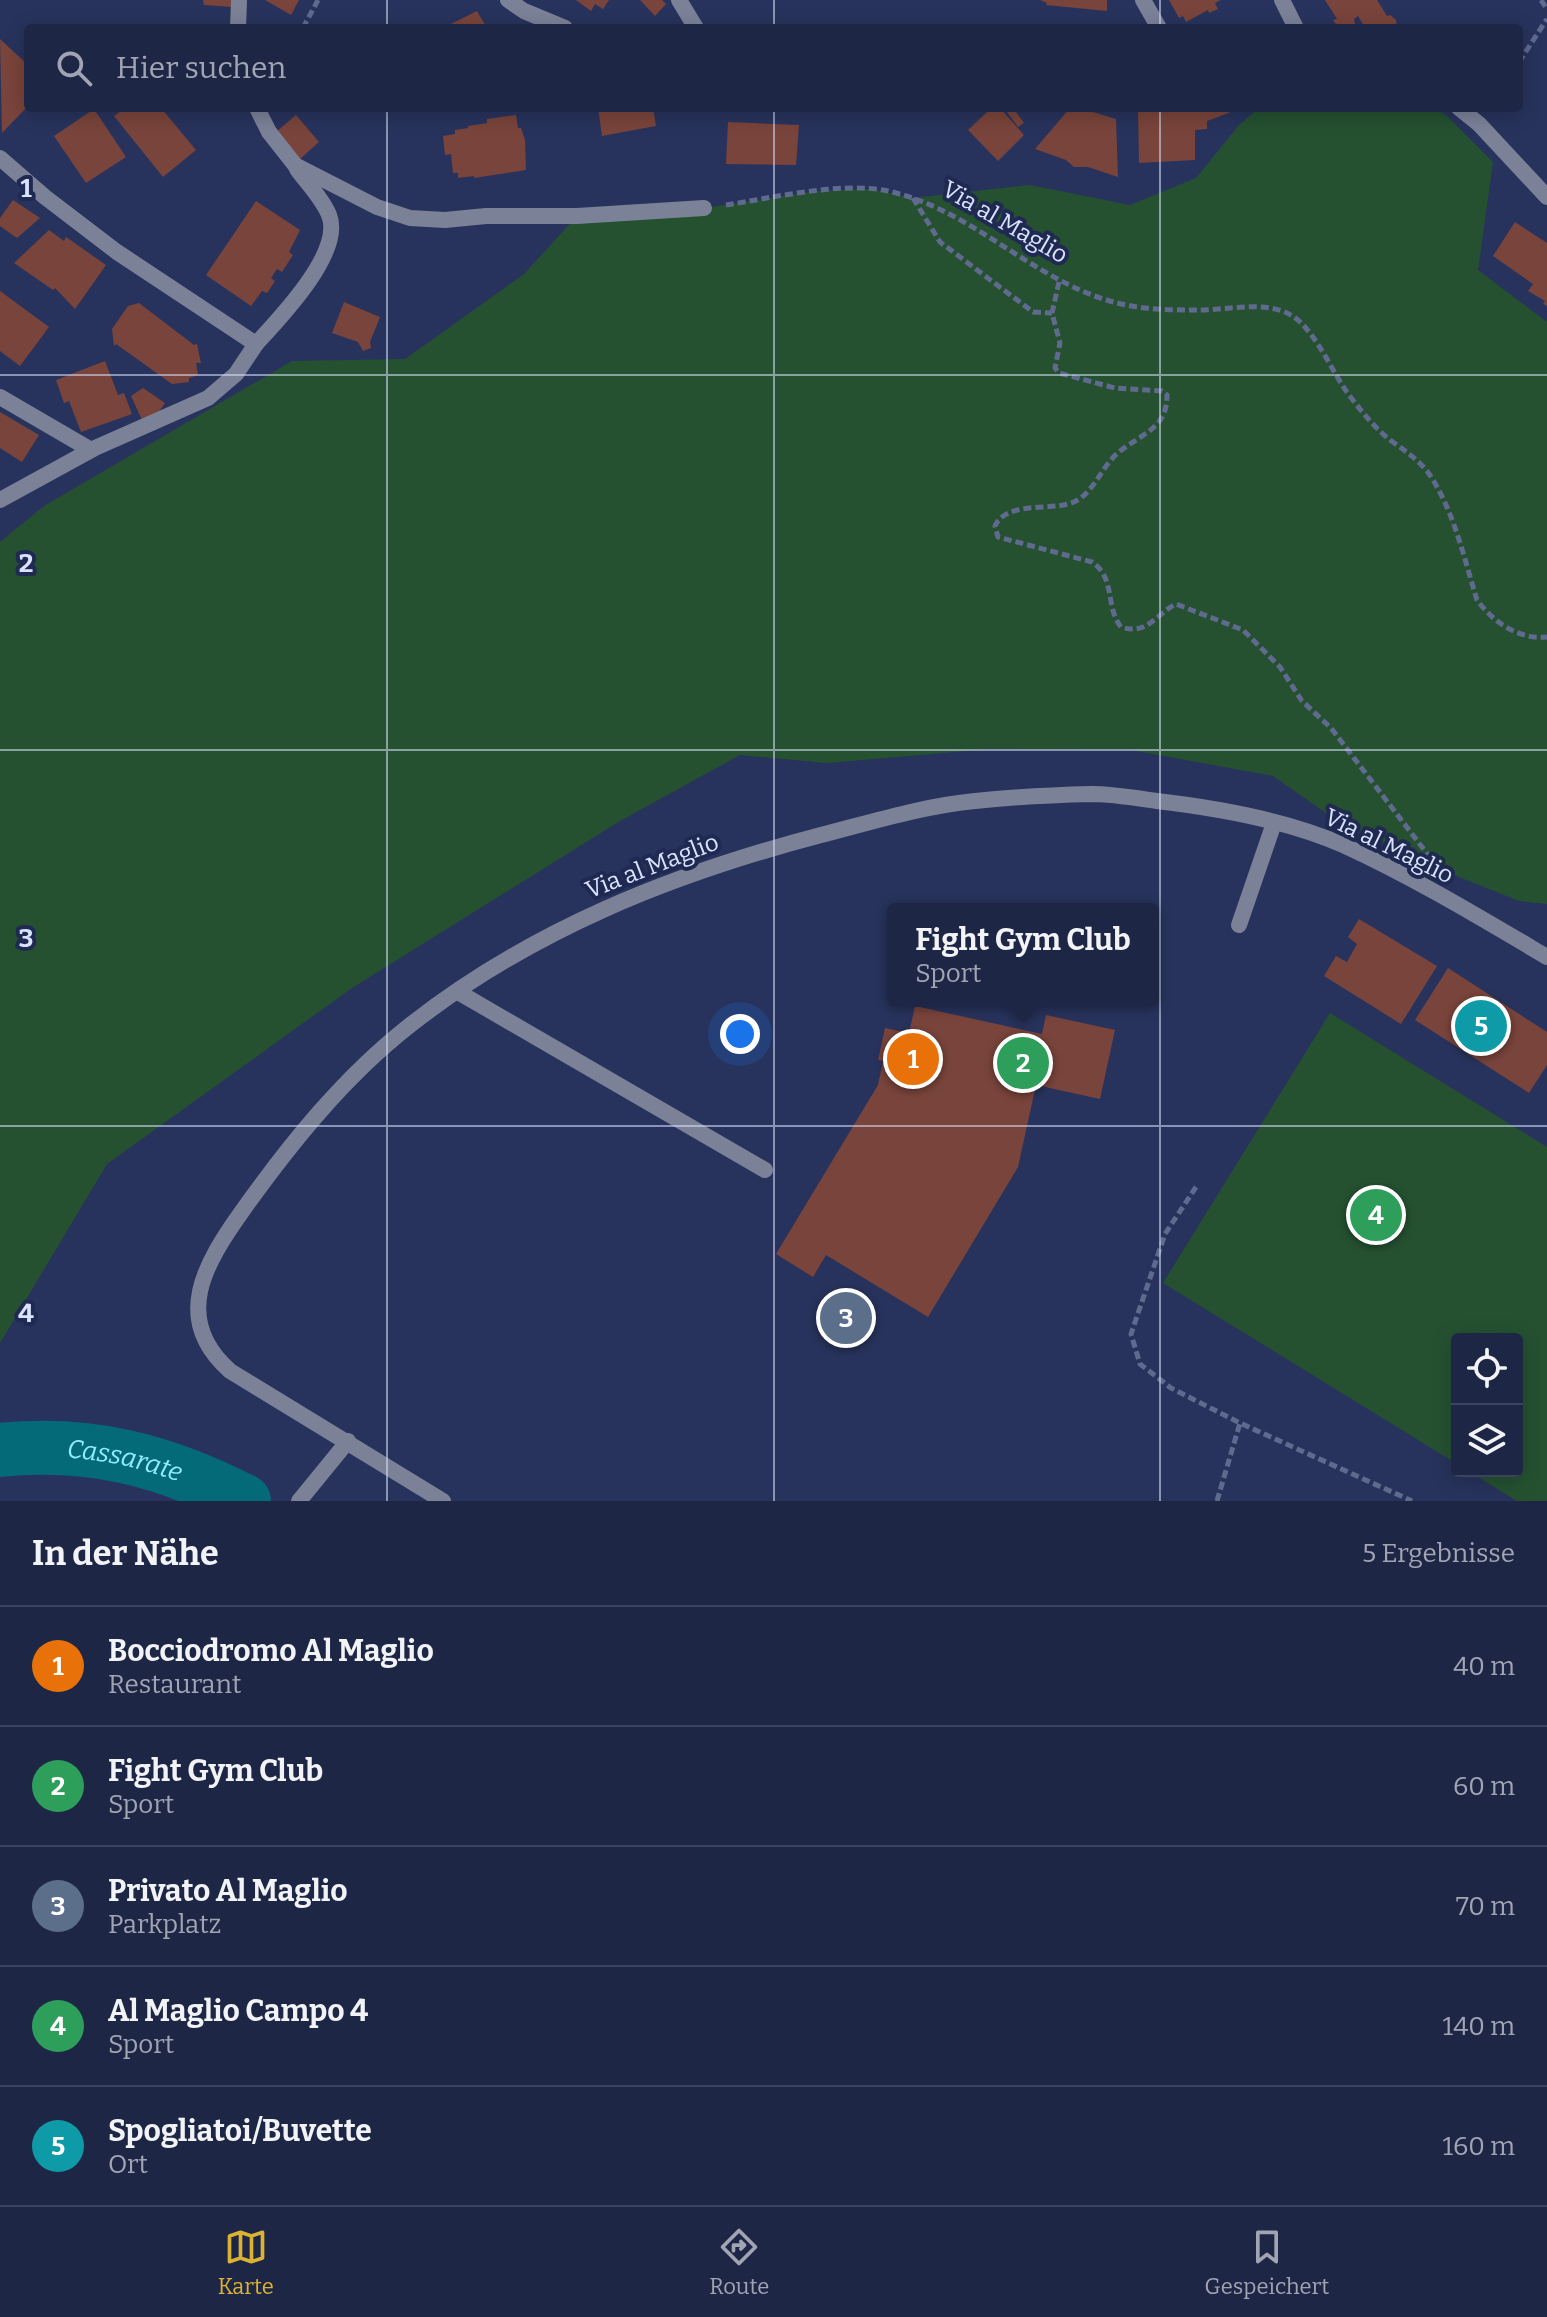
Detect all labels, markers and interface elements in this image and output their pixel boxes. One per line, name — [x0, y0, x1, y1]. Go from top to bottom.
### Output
search box — [24, 24, 1523, 112]
icon: search — [52, 46, 96, 90]
text: Hier suchen — [116, 50, 286, 86]
text: 1 — [20, 173, 32, 204]
street label: Via al Maglio — [937, 175, 1073, 269]
text: 2 — [19, 548, 33, 579]
street label: Via al Maglio — [1320, 803, 1458, 889]
street label: Via al Maglio — [582, 828, 722, 904]
popup — [887, 903, 1159, 1007]
text: Fight Gym Club — [915, 922, 1131, 958]
text: 3 — [19, 923, 33, 954]
text: Sport — [915, 958, 982, 989]
pin: 5 — [1455, 996, 1507, 1056]
your location — [720, 1014, 760, 1054]
pin: 1 — [887, 1029, 939, 1089]
pin: 2 — [997, 1033, 1049, 1093]
pin: 4 — [1350, 1185, 1402, 1245]
pin: 3 — [820, 1288, 872, 1348]
text: 4 — [18, 1298, 34, 1329]
map controls — [1451, 1333, 1523, 1477]
button: locate — [1451, 1333, 1523, 1405]
button: layers — [1451, 1405, 1523, 1477]
water label: Cassarate — [66, 1434, 187, 1488]
text: In der Nähe — [32, 1533, 219, 1574]
text: 5 Ergebnisse — [1362, 1538, 1515, 1569]
text: Bocciodromo Al Maglio — [108, 1633, 434, 1669]
text: 1 — [52, 1651, 64, 1682]
text: 40 m — [1453, 1651, 1515, 1682]
text: Restaurant — [108, 1669, 241, 1700]
text: Fight Gym Club — [108, 1753, 323, 1789]
text: 2 — [51, 1771, 65, 1802]
text: 60 m — [1453, 1771, 1515, 1802]
text: Sport — [108, 1789, 174, 1820]
text: Privato Al Maglio — [108, 1873, 348, 1909]
text: 3 — [51, 1891, 65, 1922]
text: 70 m — [1456, 1891, 1515, 1922]
text: Parkplatz — [108, 1909, 221, 1940]
text: Al Maglio Campo 4 — [108, 1993, 368, 2029]
text: 4 — [50, 2011, 66, 2042]
text: 140 m — [1443, 2011, 1515, 2042]
text: Sport — [108, 2029, 174, 2060]
text: Spogliatoi/Buvette — [108, 2113, 372, 2149]
text: 5 — [51, 2131, 65, 2162]
text: 160 m — [1443, 2131, 1515, 2162]
text: Ort — [108, 2149, 148, 2180]
tab: Karte — [218, 2225, 274, 2300]
tab: Route — [709, 2225, 769, 2300]
tab: Gespeichert — [1205, 2225, 1329, 2300]

